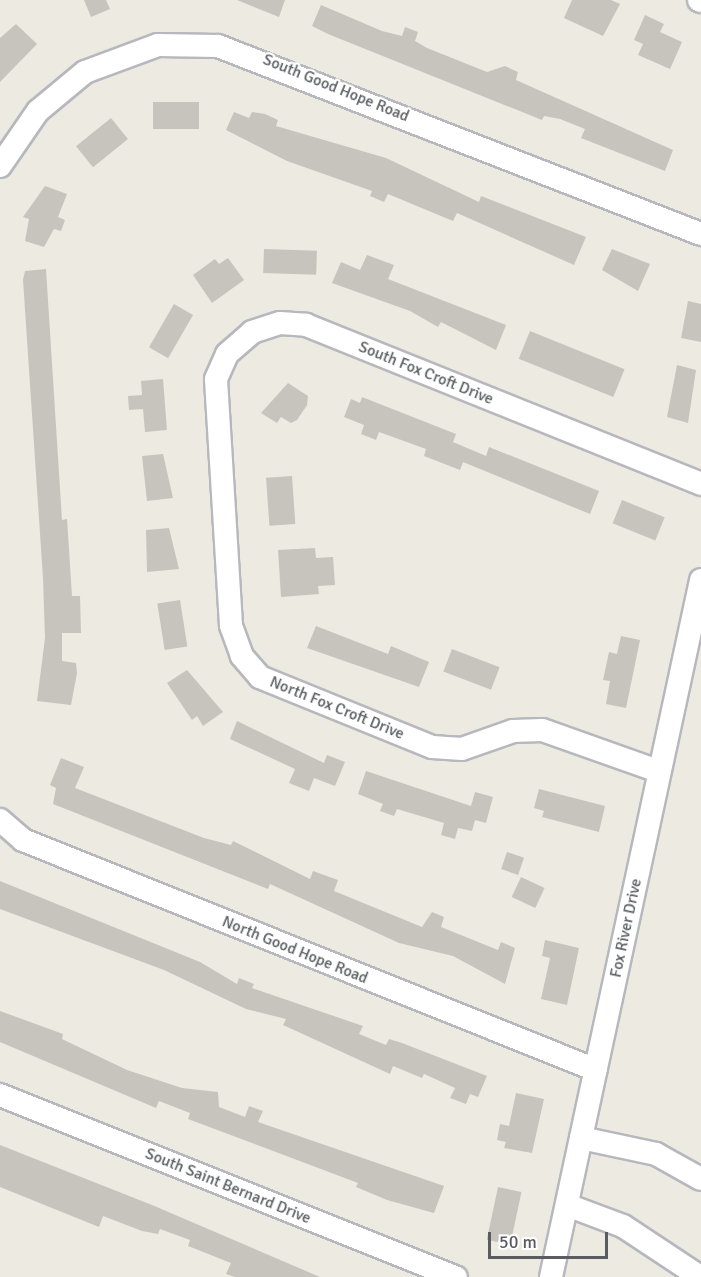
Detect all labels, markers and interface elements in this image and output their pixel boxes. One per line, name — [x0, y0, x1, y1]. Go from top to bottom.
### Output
street label: South Good Hope Road — [260, 50, 412, 126]
street label: South Fox Croft Drive — [356, 337, 496, 409]
street label: North Fox Croft Drive — [267, 672, 407, 744]
street label: Fox River Drive — [606, 877, 646, 979]
street label: North Good Hope Road — [219, 912, 371, 988]
street label: South Saint Bernard Drive — [142, 1144, 314, 1228]
scale bar — [491, 1220, 611, 1258]
text: 50 m — [499, 1231, 537, 1253]

